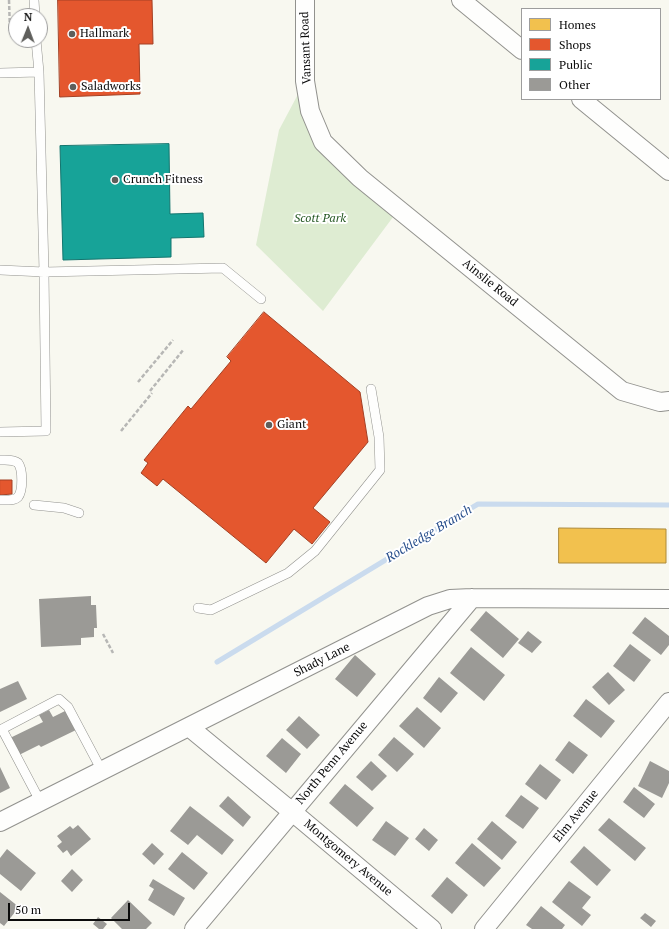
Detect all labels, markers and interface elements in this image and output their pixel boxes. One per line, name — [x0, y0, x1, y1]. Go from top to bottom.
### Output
north arrow — [8, 8, 48, 48]
legend — [521, 8, 661, 100]
text: N — [24, 10, 32, 24]
street label: Vansant Road — [298, 11, 314, 85]
text: Homes — [559, 17, 596, 32]
place label: Hallmark — [80, 27, 129, 41]
marker: Hallmark — [67, 29, 77, 39]
text: Shops — [559, 37, 591, 52]
text: Public — [559, 57, 592, 72]
text: Other — [559, 77, 590, 92]
place label: Saladworks — [81, 80, 141, 94]
marker: Saladworks — [68, 82, 78, 92]
place label: Crunch Fitness — [123, 173, 203, 187]
marker: Crunch Fitness — [110, 175, 120, 185]
park label: Scott Park — [294, 212, 346, 226]
street label: Ainslie Road — [459, 256, 521, 310]
place label: Giant — [277, 418, 307, 432]
marker: Giant — [264, 420, 274, 430]
water label: Rockledge Branch — [383, 502, 475, 566]
street label: Shady Lane — [292, 640, 352, 680]
street label: North Penn Avenue — [293, 719, 371, 807]
street label: Elm Avenue — [551, 787, 601, 845]
street label: Montgomery Avenue — [301, 817, 395, 899]
scale bar — [10, 895, 132, 921]
text: 50 m — [15, 902, 41, 917]

